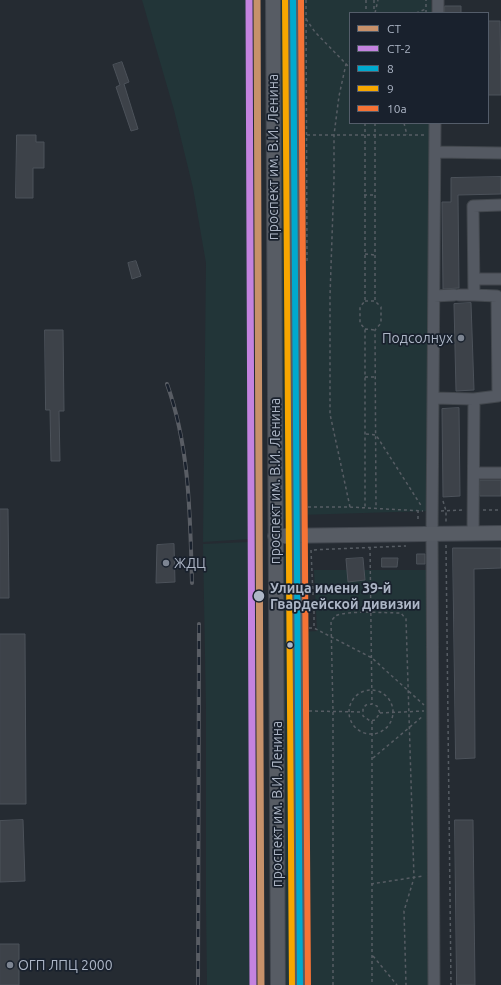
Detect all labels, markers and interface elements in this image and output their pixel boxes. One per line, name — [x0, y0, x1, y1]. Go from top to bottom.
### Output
legend — [349, 12, 489, 124]
text: СТ — [387, 22, 401, 35]
text: СТ-2 — [387, 42, 411, 55]
text: 8 — [387, 62, 394, 75]
street label: проспект им. В.И. Ленина — [265, 74, 281, 240]
text: 9 — [387, 82, 394, 95]
text: 10а — [387, 102, 407, 115]
place label: Подсолнух — [382, 330, 453, 346]
marker: Подсолнух — [456, 333, 466, 343]
street label: проспект им. В.И. Ленина — [267, 398, 283, 564]
place label: ЖДЦ — [174, 555, 206, 571]
marker: ЖДЦ — [161, 558, 171, 568]
place label: Улица имени 39-й Гвардейской дивизии — [270, 580, 420, 612]
marker: Улица имени 39-й Гвардейской дивизии — [252, 589, 266, 603]
unlabelled marker — [285, 640, 295, 650]
street label: проспект им. В.И. Ленина — [269, 721, 285, 887]
place label: ОГП ЛПЦ 2000 — [18, 957, 113, 973]
marker: ОГП ЛПЦ 2000 — [5, 960, 15, 970]

